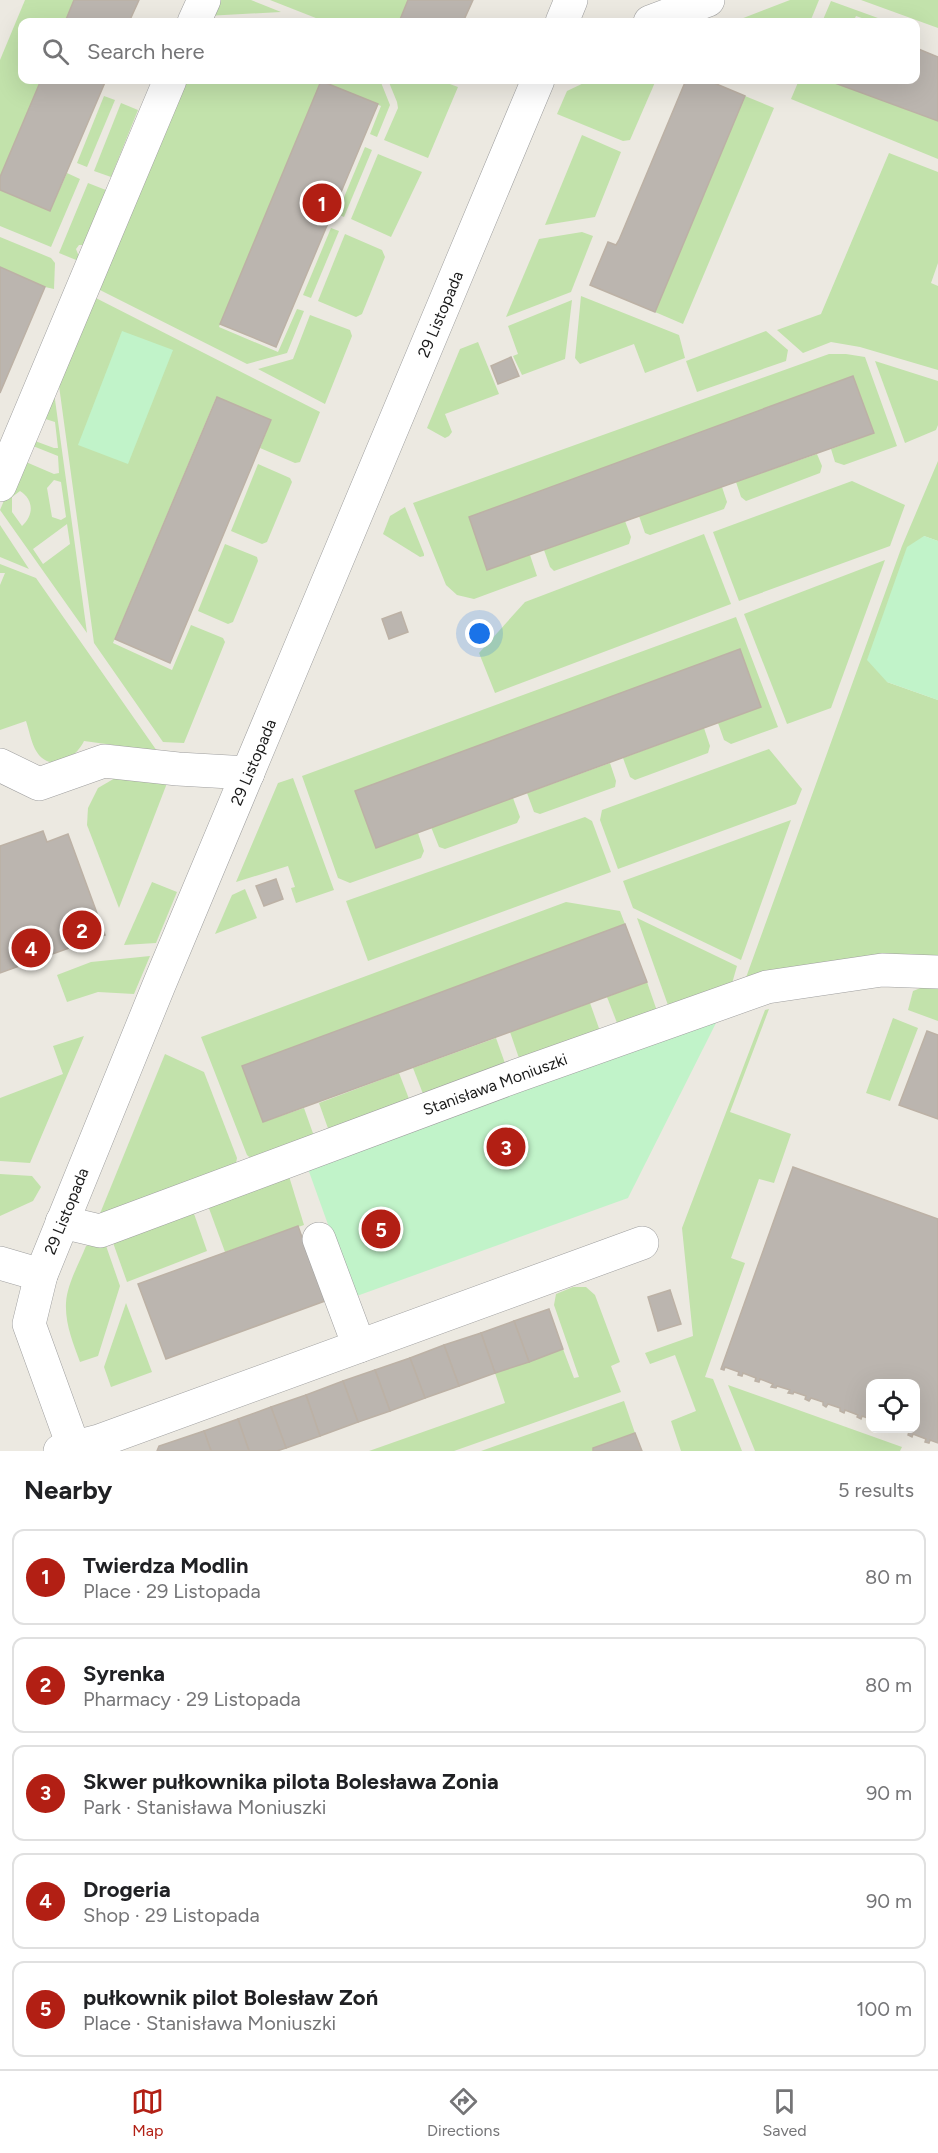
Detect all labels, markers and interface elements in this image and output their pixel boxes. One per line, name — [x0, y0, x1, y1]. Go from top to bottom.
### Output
search box — [18, 18, 920, 84]
icon: search — [39, 35, 72, 68]
text: Search here — [87, 38, 205, 65]
pin: 1 — [302, 180, 342, 226]
street label: 29 Listopada — [414, 268, 467, 360]
your location — [465, 619, 494, 648]
street label: 29 Listopada — [227, 716, 280, 808]
pin: 2 — [62, 908, 101, 952]
pin: 4 — [12, 926, 51, 970]
street label: Stanisława Moniuszki — [420, 1050, 570, 1119]
pin: 3 — [486, 1124, 526, 1170]
street label: 29 Listopada — [40, 1165, 92, 1257]
pin: 5 — [362, 1206, 400, 1252]
map controls — [866, 1379, 920, 1433]
button: locate — [866, 1379, 920, 1433]
text: Nearby — [24, 1474, 112, 1506]
text: 5 results — [838, 1478, 914, 1502]
text: Twierdza Modlin — [83, 1552, 249, 1579]
text: 1 — [41, 1565, 50, 1589]
text: 80 m — [865, 1565, 912, 1589]
text: Place · 29 Listopada — [83, 1579, 261, 1603]
text: Syrenka — [83, 1660, 165, 1687]
text: 2 — [40, 1673, 51, 1697]
text: 80 m — [865, 1673, 912, 1697]
text: Pharmacy · 29 Listopada — [83, 1687, 301, 1711]
text: Skwer pułkownika pilota Bolesława Zonia — [83, 1768, 499, 1795]
text: 3 — [40, 1781, 51, 1805]
text: 90 m — [866, 1781, 912, 1805]
text: Park · Stanisława Moniuszki — [83, 1795, 326, 1819]
text: Drogeria — [83, 1876, 171, 1903]
text: 4 — [39, 1889, 52, 1913]
text: 90 m — [866, 1889, 912, 1913]
text: Shop · 29 Listopada — [83, 1903, 260, 1927]
text: pułkownik pilot Bolesław Zoń — [83, 1984, 378, 2011]
text: 5 — [40, 1997, 51, 2021]
text: 100 m — [856, 1997, 912, 2021]
text: Place · Stanisława Moniuszki — [83, 2011, 336, 2035]
tab: Map — [131, 2085, 164, 2140]
tab: Directions — [427, 2085, 500, 2140]
tab: Saved — [763, 2085, 807, 2140]

